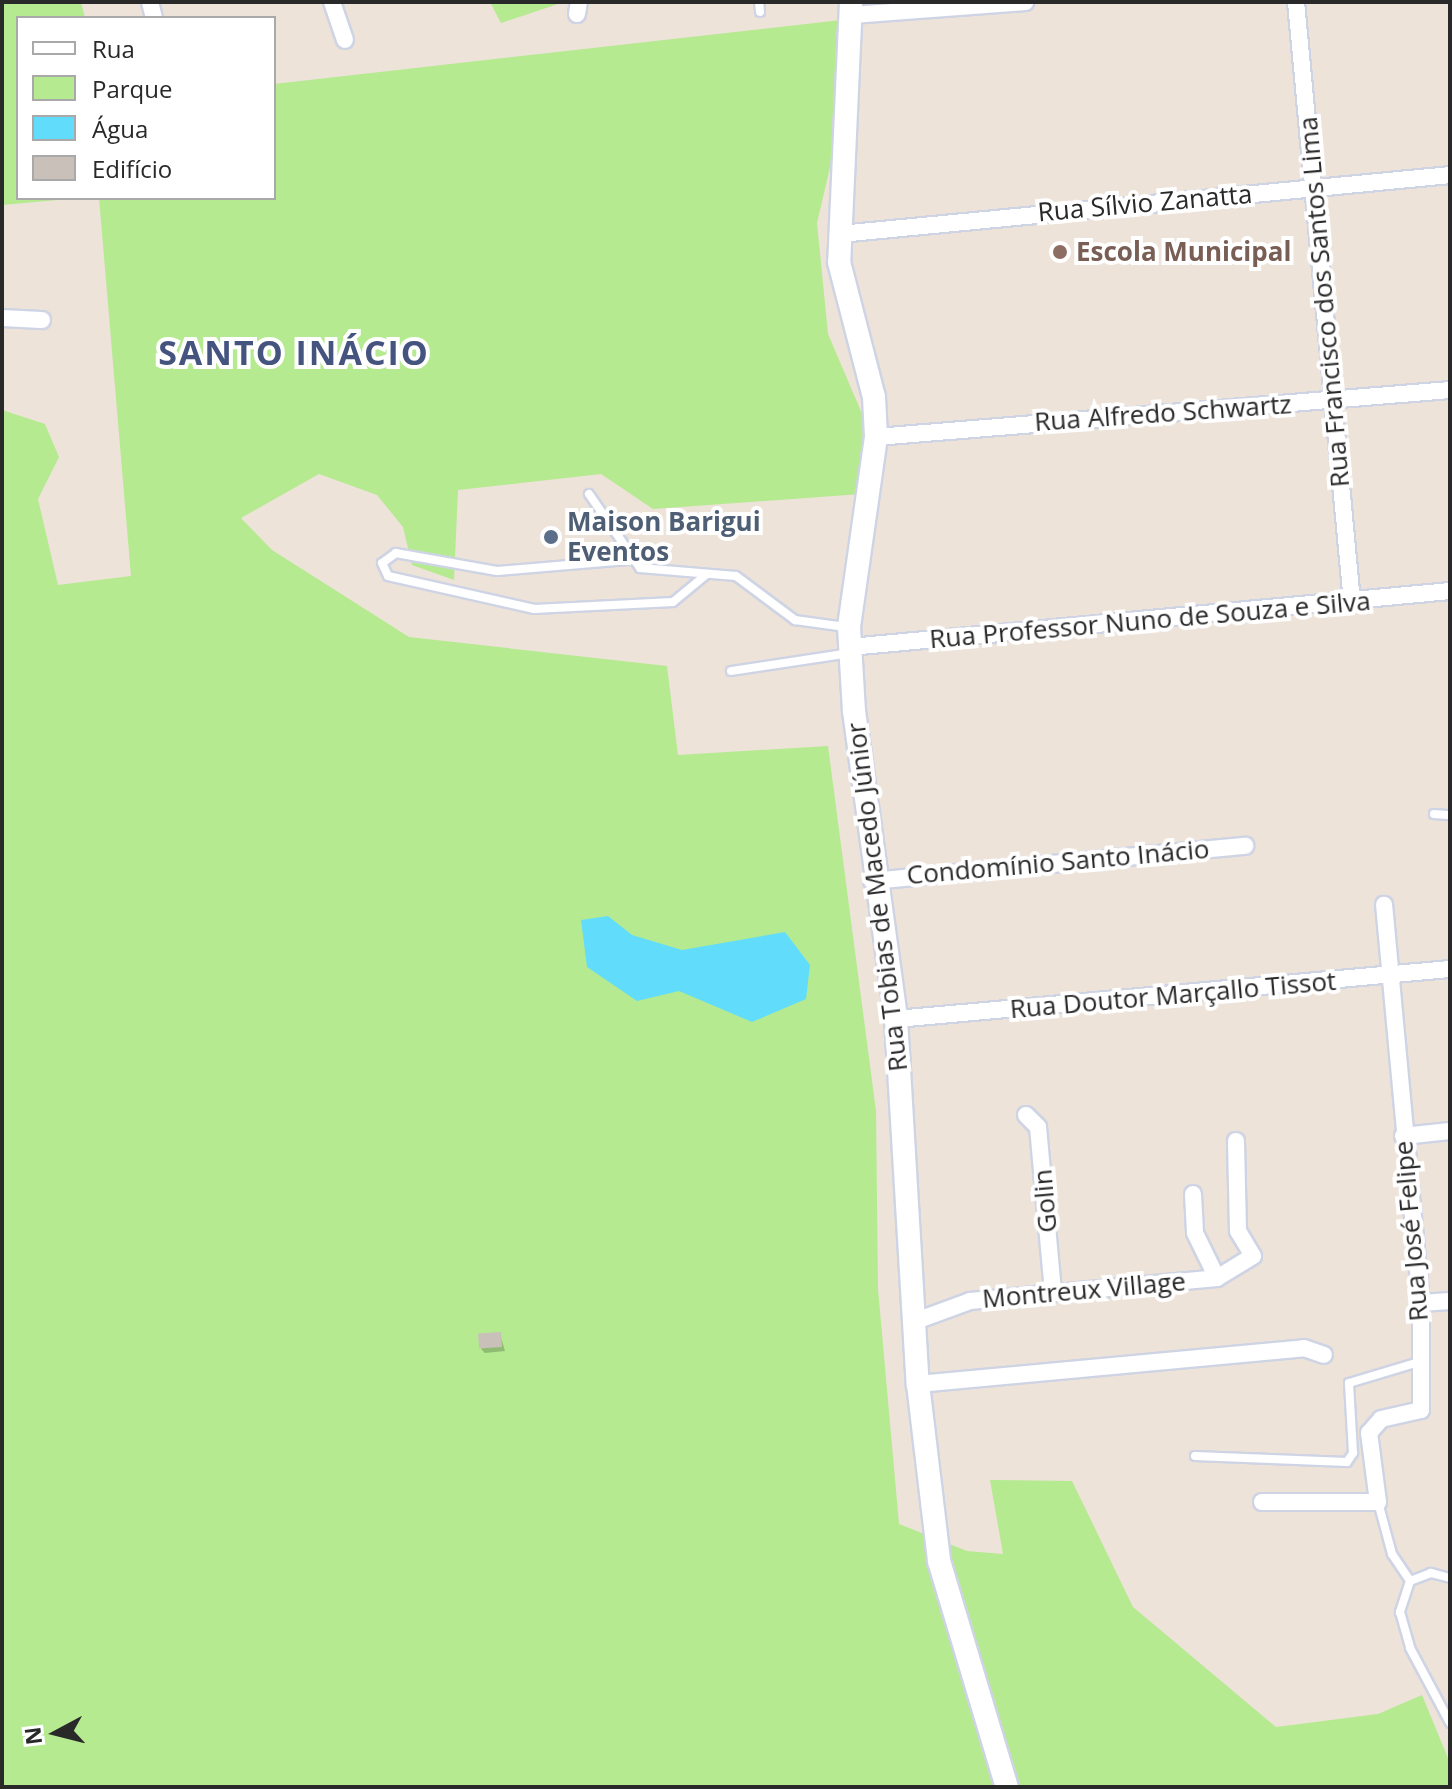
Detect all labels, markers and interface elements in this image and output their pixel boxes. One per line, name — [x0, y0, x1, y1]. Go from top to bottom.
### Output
legend — [16, 16, 276, 200]
text: Rua — [92, 32, 135, 65]
text: Parque — [92, 72, 172, 105]
text: Água — [92, 112, 148, 145]
street label: Rua Francisco dos Santos Lima — [1292, 115, 1356, 489]
text: Edifício — [92, 152, 172, 185]
street label: Rua Sílvio Zanatta — [1036, 178, 1254, 228]
place label: Escola Municipal — [1076, 236, 1291, 268]
marker: Escola Municipal — [1051, 243, 1069, 261]
district label: SANTO INÁCIO — [158, 333, 430, 373]
street label: Rua Alfredo Schwartz — [1033, 388, 1293, 438]
place label: Maison Barigui Eventos — [567, 506, 761, 568]
marker: Maison Barigui Eventos — [542, 528, 560, 546]
street label: Rua Professor Nuno de Souza e Silva — [928, 585, 1372, 655]
street label: Rua Tobias de Macedo Júnior — [840, 721, 914, 1073]
street label: Condomínio Santo Inácio — [905, 833, 1211, 891]
street label: Rua Doutor Marçallo Tissot — [1009, 965, 1337, 1025]
street label: Rua José Felipe — [1388, 1139, 1434, 1323]
street label: Golin — [1027, 1168, 1063, 1234]
street label: Montreux Village — [981, 1266, 1187, 1314]
north arrow — [16, 1693, 96, 1773]
text: N — [16, 1725, 48, 1747]

